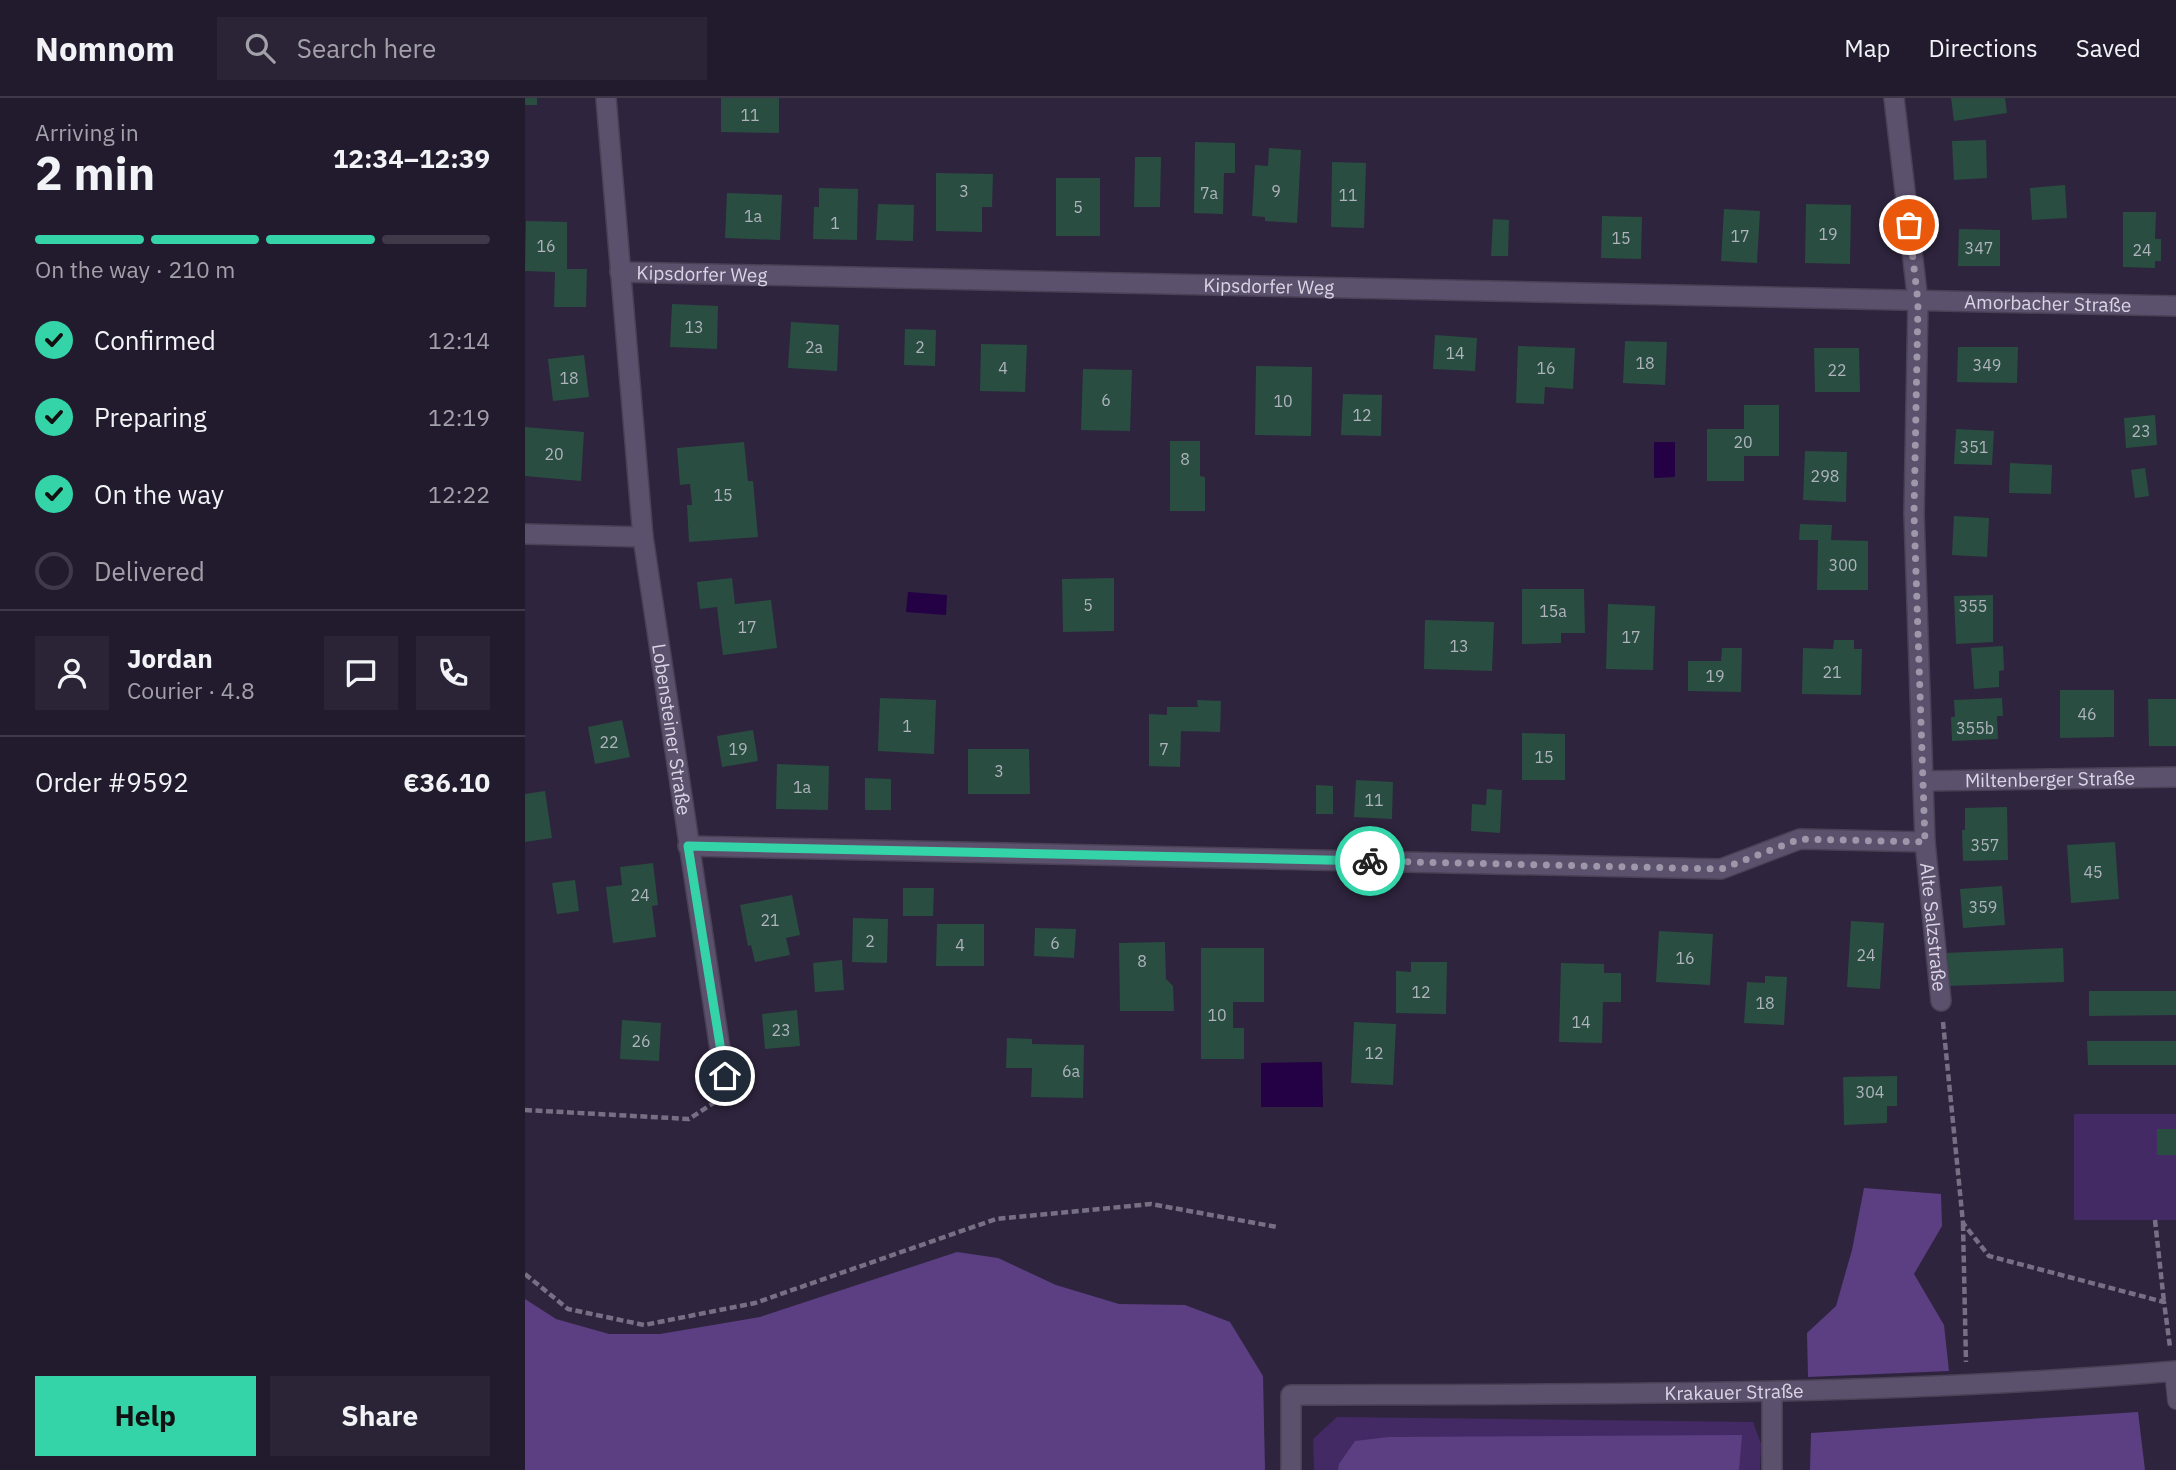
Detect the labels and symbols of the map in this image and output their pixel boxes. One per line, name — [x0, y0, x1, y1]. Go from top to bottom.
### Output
house number: 11 — [740, 105, 760, 125]
house number: 3 — [959, 181, 969, 201]
house number: 9 — [1271, 181, 1281, 201]
house number: 7a — [1200, 183, 1219, 203]
house number: 11 — [1338, 185, 1358, 205]
pin — [1879, 195, 1939, 255]
house number: 5 — [1073, 197, 1083, 217]
house number: 1a — [744, 206, 763, 226]
house number: 1 — [830, 213, 840, 233]
house number: 19 — [1818, 224, 1838, 244]
house number: 17 — [1730, 226, 1750, 246]
house number: 15 — [1611, 228, 1631, 248]
house number: 16 — [536, 236, 556, 256]
house number: 347 — [1965, 238, 1993, 258]
house number: 24 — [2132, 240, 2152, 260]
street label: Kipsdorfer Weg — [636, 260, 768, 287]
street label: Kipsdorfer Weg — [1203, 273, 1335, 300]
street label: Amorbacher Straße — [1964, 289, 2132, 317]
house number: 13 — [684, 317, 704, 337]
house number: 2a — [805, 337, 824, 357]
house number: 2 — [915, 337, 925, 357]
house number: 14 — [1445, 343, 1465, 363]
house number: 18 — [1635, 353, 1655, 373]
house number: 349 — [1973, 355, 2001, 375]
house number: 4 — [998, 358, 1008, 378]
house number: 16 — [1536, 358, 1556, 378]
house number: 22 — [1827, 360, 1847, 380]
house number: 18 — [559, 368, 579, 388]
house number: 6 — [1101, 390, 1111, 410]
house number: 10 — [1273, 391, 1293, 411]
house number: 12 — [1352, 405, 1372, 425]
house number: 23 — [2131, 421, 2151, 441]
house number: 20 — [1733, 432, 1753, 452]
house number: 351 — [1960, 437, 1988, 457]
house number: 20 — [544, 444, 564, 464]
house number: 8 — [1180, 449, 1190, 469]
house number: 298 — [1811, 466, 1839, 486]
house number: 15 — [713, 485, 733, 505]
house number: 300 — [1829, 555, 1857, 575]
house number: 5 — [1083, 595, 1093, 615]
house number: 355 — [1959, 596, 1987, 616]
house number: 15a — [1539, 601, 1567, 621]
house number: 17 — [737, 617, 757, 637]
house number: 17 — [1621, 627, 1641, 647]
house number: 13 — [1449, 636, 1469, 656]
street label: Lobensteiner Straße — [647, 642, 697, 817]
house number: 21 — [1822, 662, 1842, 682]
house number: 19 — [1705, 666, 1725, 686]
house number: 46 — [2077, 704, 2097, 724]
house number: 1 — [902, 716, 912, 736]
house number: 355b — [1956, 718, 1994, 738]
house number: 22 — [599, 732, 619, 752]
house number: 19 — [728, 739, 748, 759]
house number: 7 — [1159, 739, 1169, 759]
house number: 15 — [1534, 747, 1554, 767]
house number: 3 — [994, 761, 1004, 781]
street label: Miltenberger Straße — [1965, 766, 2135, 792]
house number: 1a — [793, 777, 812, 797]
house number: 11 — [1364, 790, 1384, 810]
courier — [1335, 826, 1405, 896]
house number: 357 — [1971, 835, 1999, 855]
street label: Alte Salzstraße — [1915, 861, 1952, 993]
house number: 45 — [2083, 862, 2103, 882]
house number: 24 — [630, 885, 650, 905]
house number: 359 — [1969, 897, 1997, 917]
house number: 21 — [760, 910, 780, 930]
house number: 2 — [865, 931, 875, 951]
house number: 6 — [1050, 933, 1060, 953]
house number: 4 — [955, 935, 965, 955]
house number: 24 — [1856, 945, 1876, 965]
house number: 16 — [1675, 948, 1695, 968]
house number: 8 — [1137, 951, 1147, 971]
house number: 12 — [1411, 982, 1431, 1002]
house number: 18 — [1755, 993, 1775, 1013]
house number: 10 — [1207, 1005, 1227, 1025]
house number: 14 — [1571, 1012, 1591, 1032]
house number: 23 — [771, 1020, 791, 1040]
house number: 26 — [631, 1031, 651, 1051]
house number: 12 — [1364, 1043, 1384, 1063]
pin — [695, 1046, 755, 1106]
house number: 6a — [1062, 1061, 1081, 1081]
house number: 304 — [1856, 1082, 1884, 1102]
street label: Krakauer Straße — [1664, 1378, 1804, 1405]

